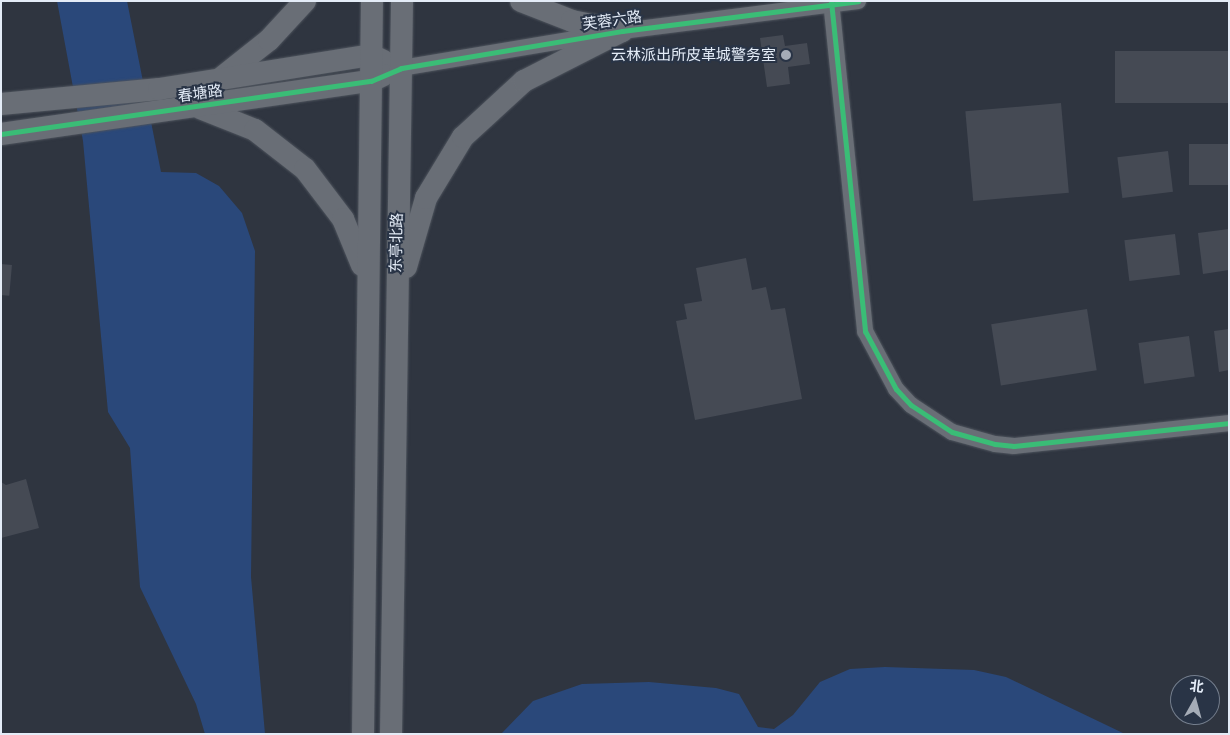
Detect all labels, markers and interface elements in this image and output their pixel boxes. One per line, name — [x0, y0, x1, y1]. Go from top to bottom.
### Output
street label: 芙蓉六路 — [581, 7, 643, 33]
place label: 云林派出所皮革城警务室 — [611, 46, 776, 64]
marker: 云林派出所皮革城警务室 — [780, 49, 792, 61]
street label: 春塘路 — [176, 81, 224, 105]
street label: 东亭北路 — [386, 213, 406, 273]
north arrow — [1170, 675, 1220, 725]
text: 北 — [1189, 675, 1205, 696]

